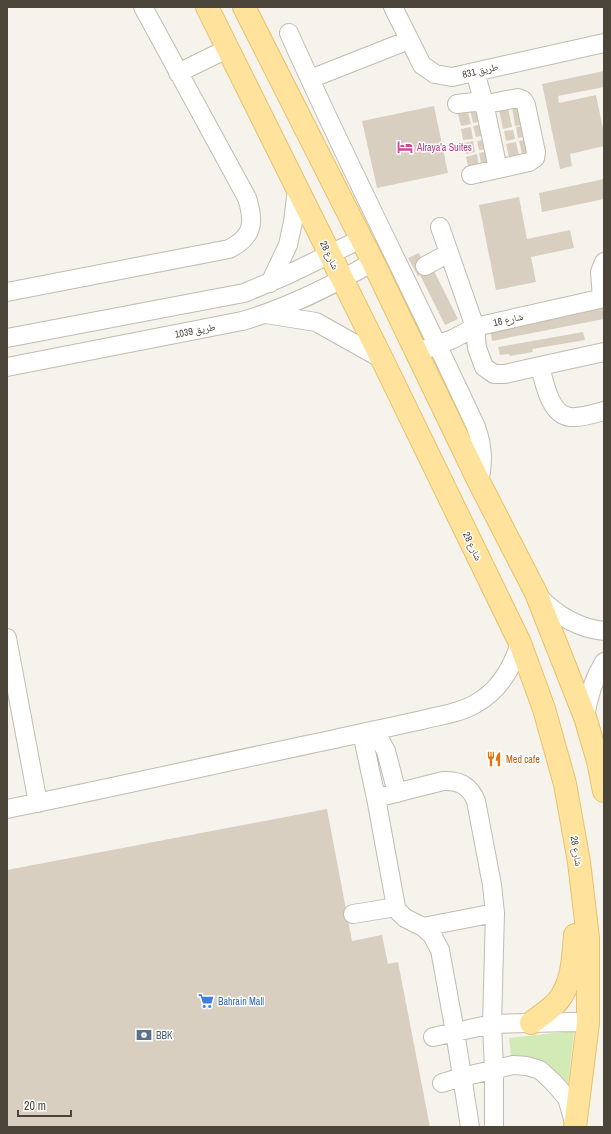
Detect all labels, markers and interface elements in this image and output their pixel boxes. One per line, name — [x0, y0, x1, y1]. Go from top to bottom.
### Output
street label: طريق 831 — [461, 60, 500, 81]
hotel icon: Alraya'a Suites — [396, 138, 414, 156]
place label: Alraya'a Suites — [416, 141, 472, 154]
street label: شارع 28 — [317, 239, 342, 272]
street label: شارع 16 — [492, 310, 525, 329]
street label: طريق 1039 — [174, 320, 217, 341]
street label: شارع 28 — [460, 530, 485, 563]
restaurant icon: Med cafe — [485, 750, 503, 768]
place label: Med cafe — [506, 753, 540, 766]
street label: شارع 28 — [567, 835, 586, 868]
supermarket icon: Bahrain Mall — [197, 992, 215, 1010]
place label: Bahrain Mall — [218, 995, 264, 1008]
bank icon: BBK — [135, 1026, 153, 1044]
place label: BBK — [156, 1029, 173, 1042]
scale bar — [18, 1092, 71, 1118]
text: 20 m — [24, 1098, 46, 1114]

